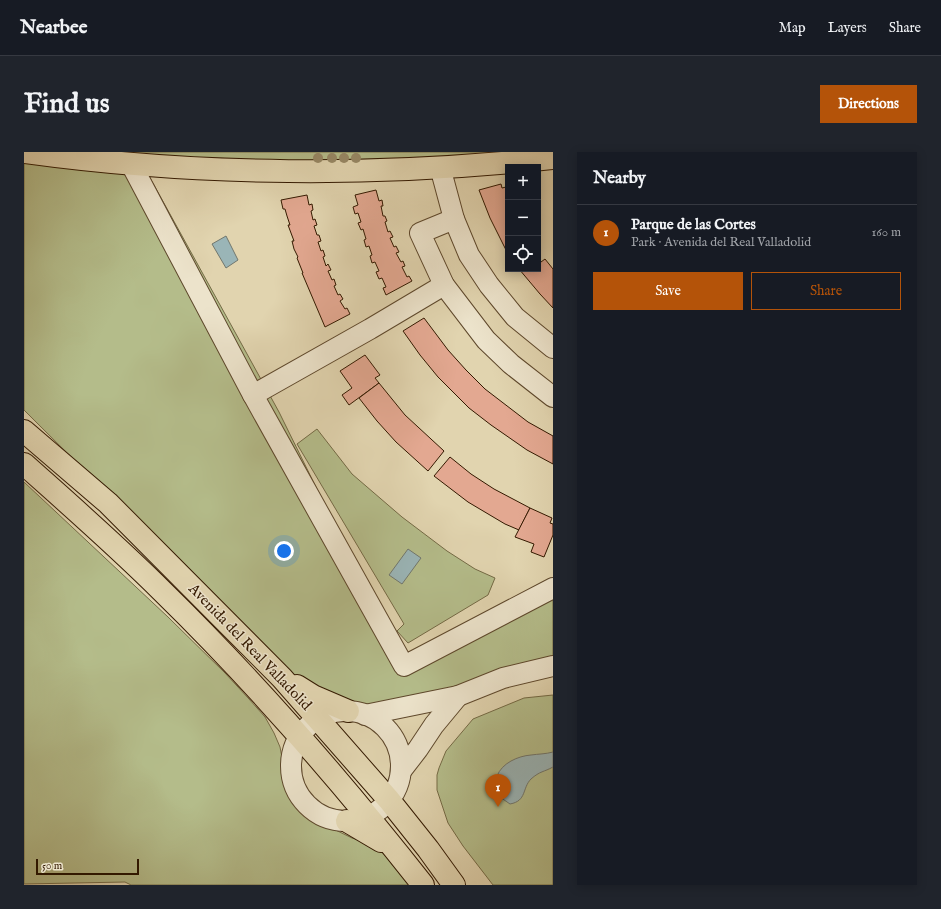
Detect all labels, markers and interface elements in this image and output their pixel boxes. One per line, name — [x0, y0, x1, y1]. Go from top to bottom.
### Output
text: Nearbee — [20, 16, 87, 40]
text: Map — [779, 19, 806, 37]
text: Layers — [828, 19, 867, 37]
text: Share — [889, 19, 921, 37]
button: Directions — [820, 85, 917, 123]
text: Find us — [24, 87, 110, 122]
map controls — [505, 164, 541, 272]
button: + — [505, 164, 541, 200]
text: Nearby — [593, 168, 646, 189]
button: − — [505, 200, 541, 236]
text: Parque de las Cortes — [631, 215, 756, 234]
text: 1 — [604, 224, 608, 241]
text: 160 m — [871, 224, 901, 241]
text: Park · Avenida del Real Valladolid — [631, 234, 811, 251]
button: locate — [505, 236, 541, 272]
button: Save — [593, 272, 743, 310]
button: Share — [751, 272, 901, 310]
your location — [274, 541, 294, 561]
street label: Avenida del Real Valladolid — [184, 579, 316, 715]
pin: 1 — [485, 774, 511, 807]
scale bar — [36, 857, 139, 876]
text: 50 m — [42, 859, 62, 873]

